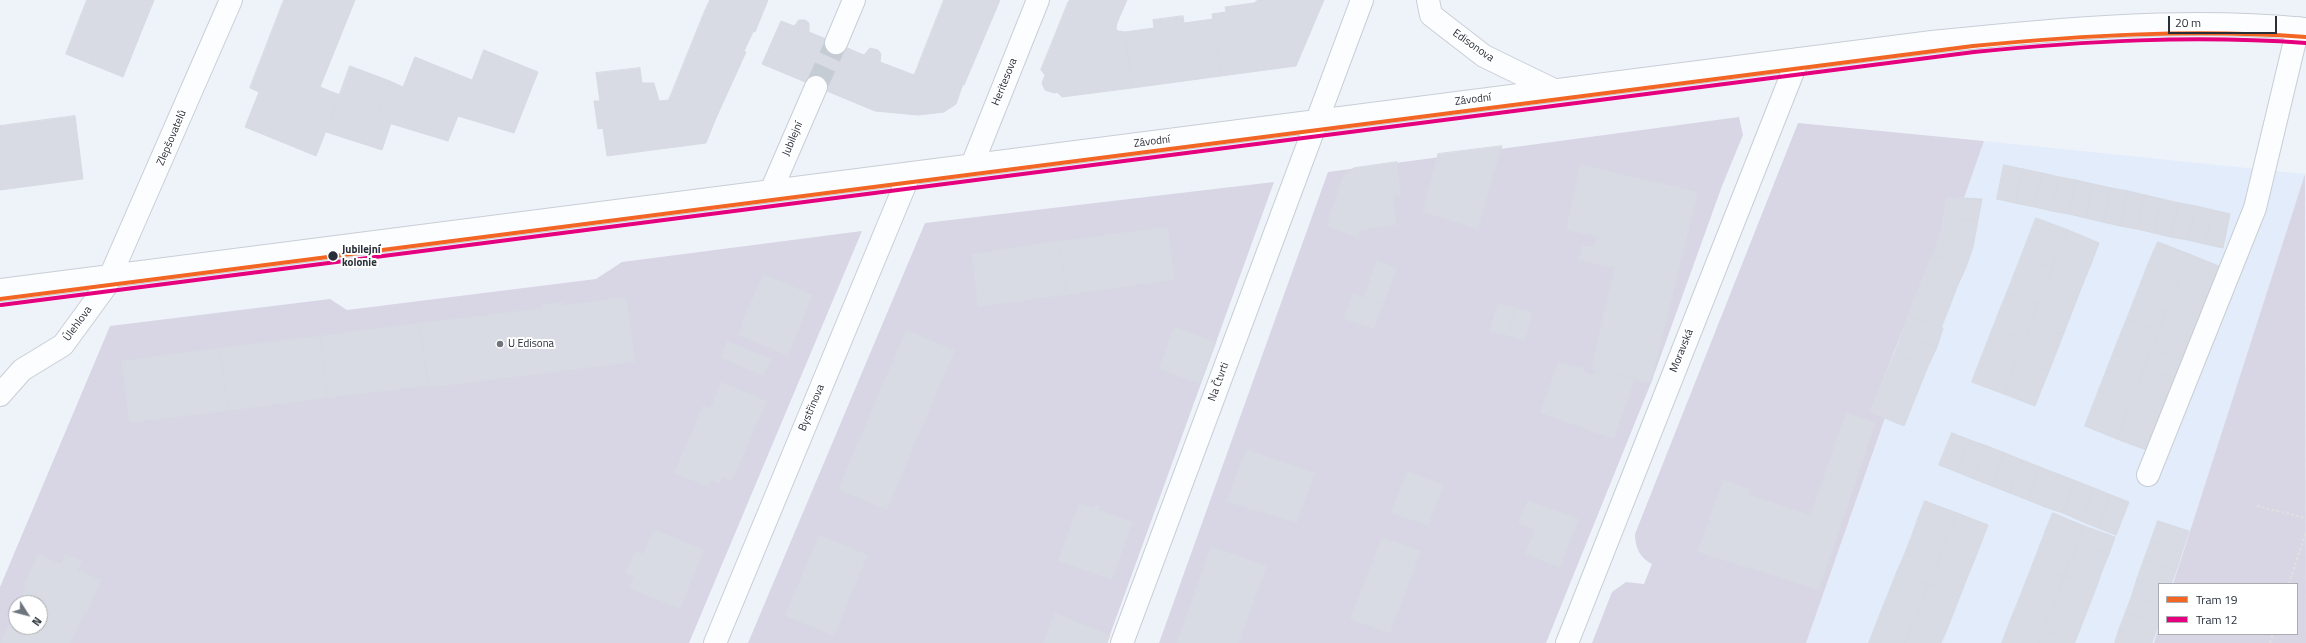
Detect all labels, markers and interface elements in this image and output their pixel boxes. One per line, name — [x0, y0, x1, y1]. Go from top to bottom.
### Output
scale bar — [2170, 8, 2279, 34]
text: 20 m — [2175, 13, 2201, 32]
street label: Edisonova — [1450, 27, 1496, 65]
street label: Heritesova — [989, 56, 1021, 108]
street label: Závodní — [1454, 91, 1492, 109]
street label: Zlepšovatelů — [154, 108, 190, 168]
street label: Jubilejní — [780, 120, 806, 158]
street label: Závodní — [1133, 133, 1171, 151]
place label: Jubilejní kolonie — [342, 243, 381, 269]
marker: Jubilejní kolonie — [326, 249, 340, 263]
street label: Úlehlova — [61, 304, 95, 344]
street label: Moravská — [1667, 328, 1697, 374]
place label: U Edisona — [508, 337, 554, 351]
marker: U Edisona — [495, 339, 505, 349]
street label: Na Čtvrti — [1206, 361, 1232, 403]
street label: Bystřinova — [796, 383, 828, 433]
legend — [2158, 583, 2298, 635]
text: Tram 19 — [2196, 590, 2238, 609]
north arrow — [8, 595, 48, 635]
text: Tram 12 — [2196, 610, 2238, 629]
text: N — [28, 614, 46, 629]

